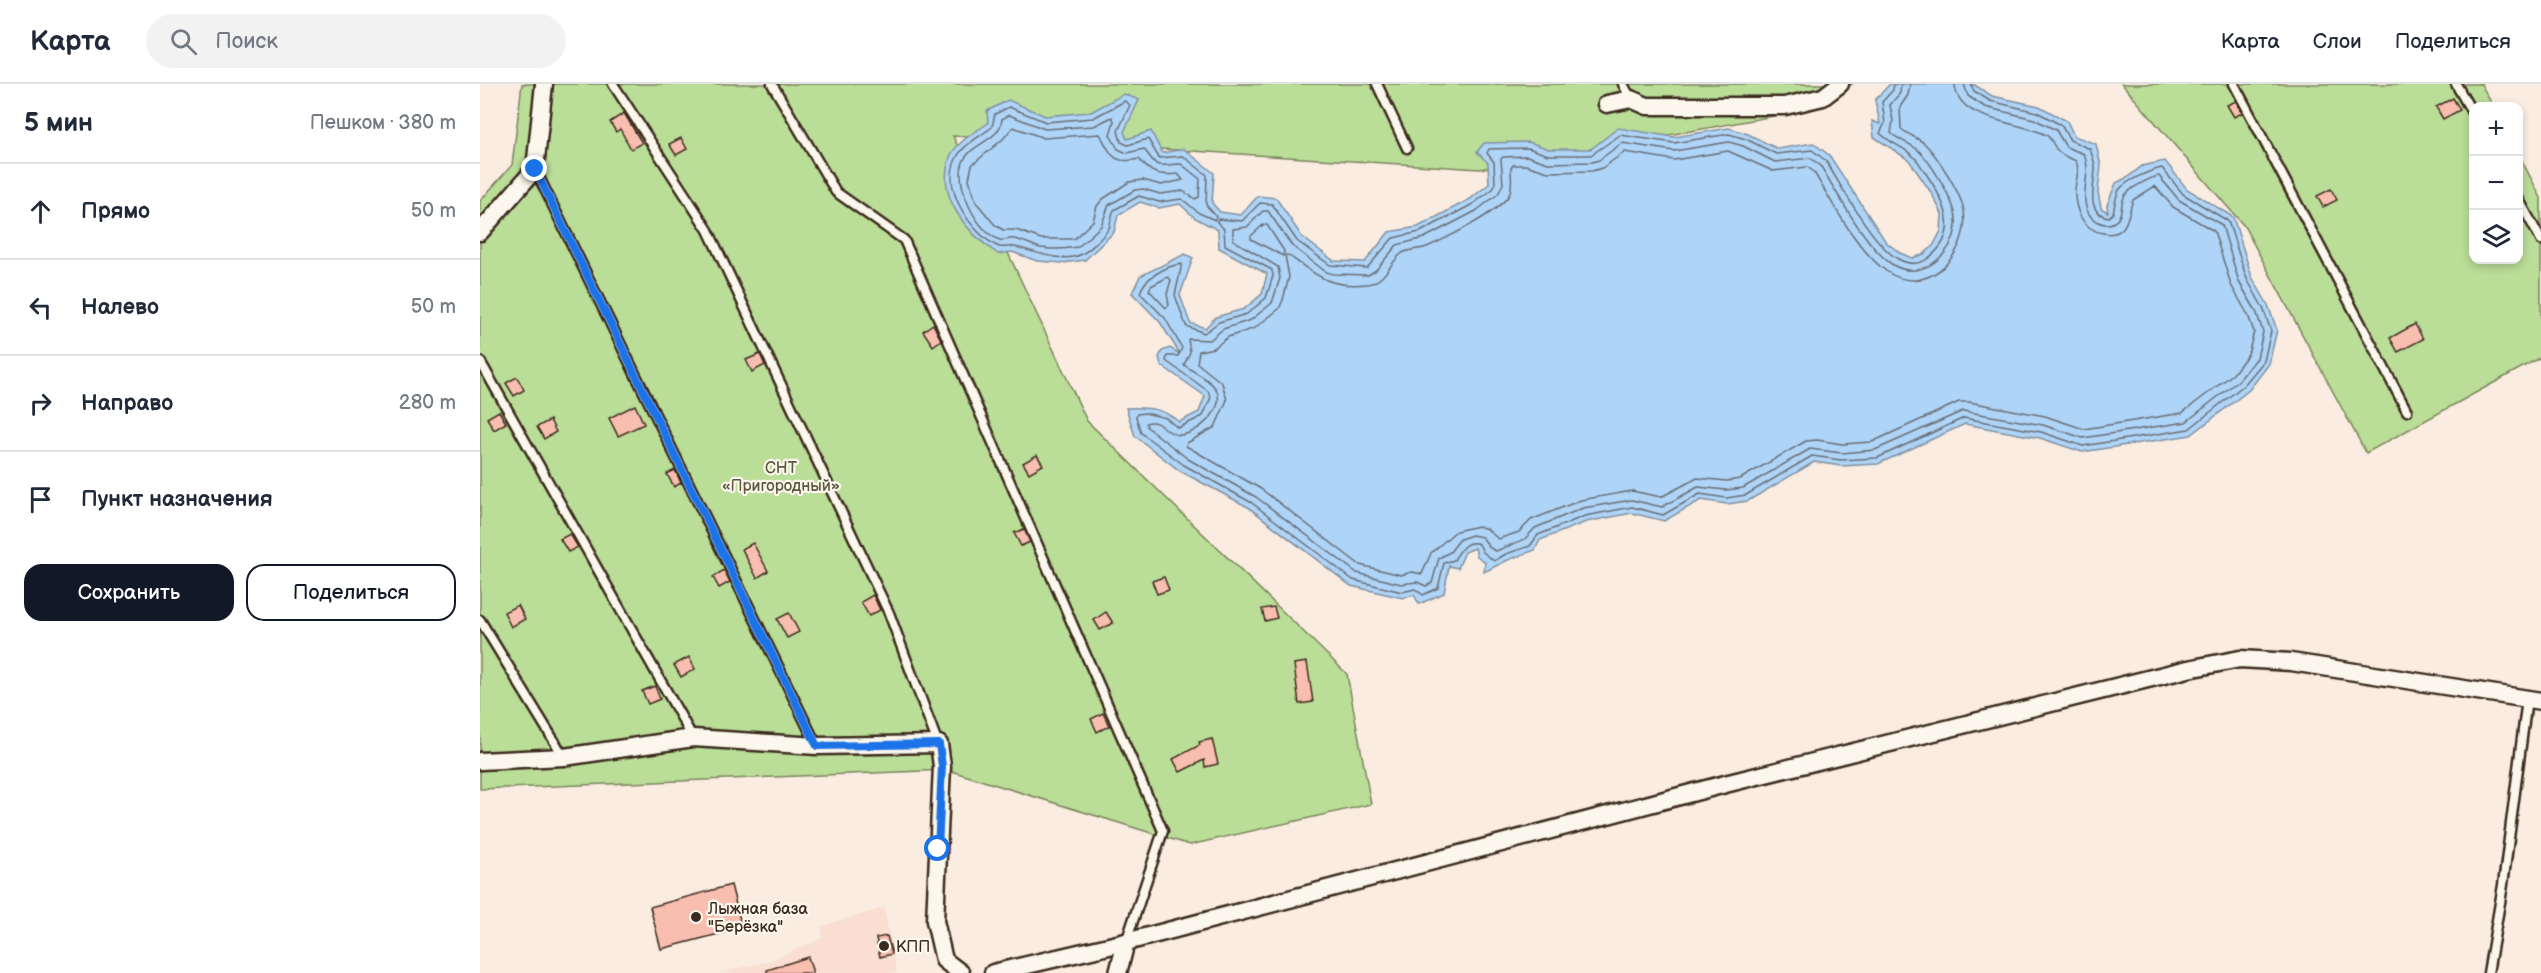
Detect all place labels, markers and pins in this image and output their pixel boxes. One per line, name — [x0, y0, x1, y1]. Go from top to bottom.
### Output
place label: Лыжная база "Берёзка" — [707, 900, 808, 937]
marker: Лыжная база "Берёзка" — [689, 910, 703, 924]
place label: КПП — [896, 938, 930, 957]
marker: КПП — [877, 939, 891, 953]

